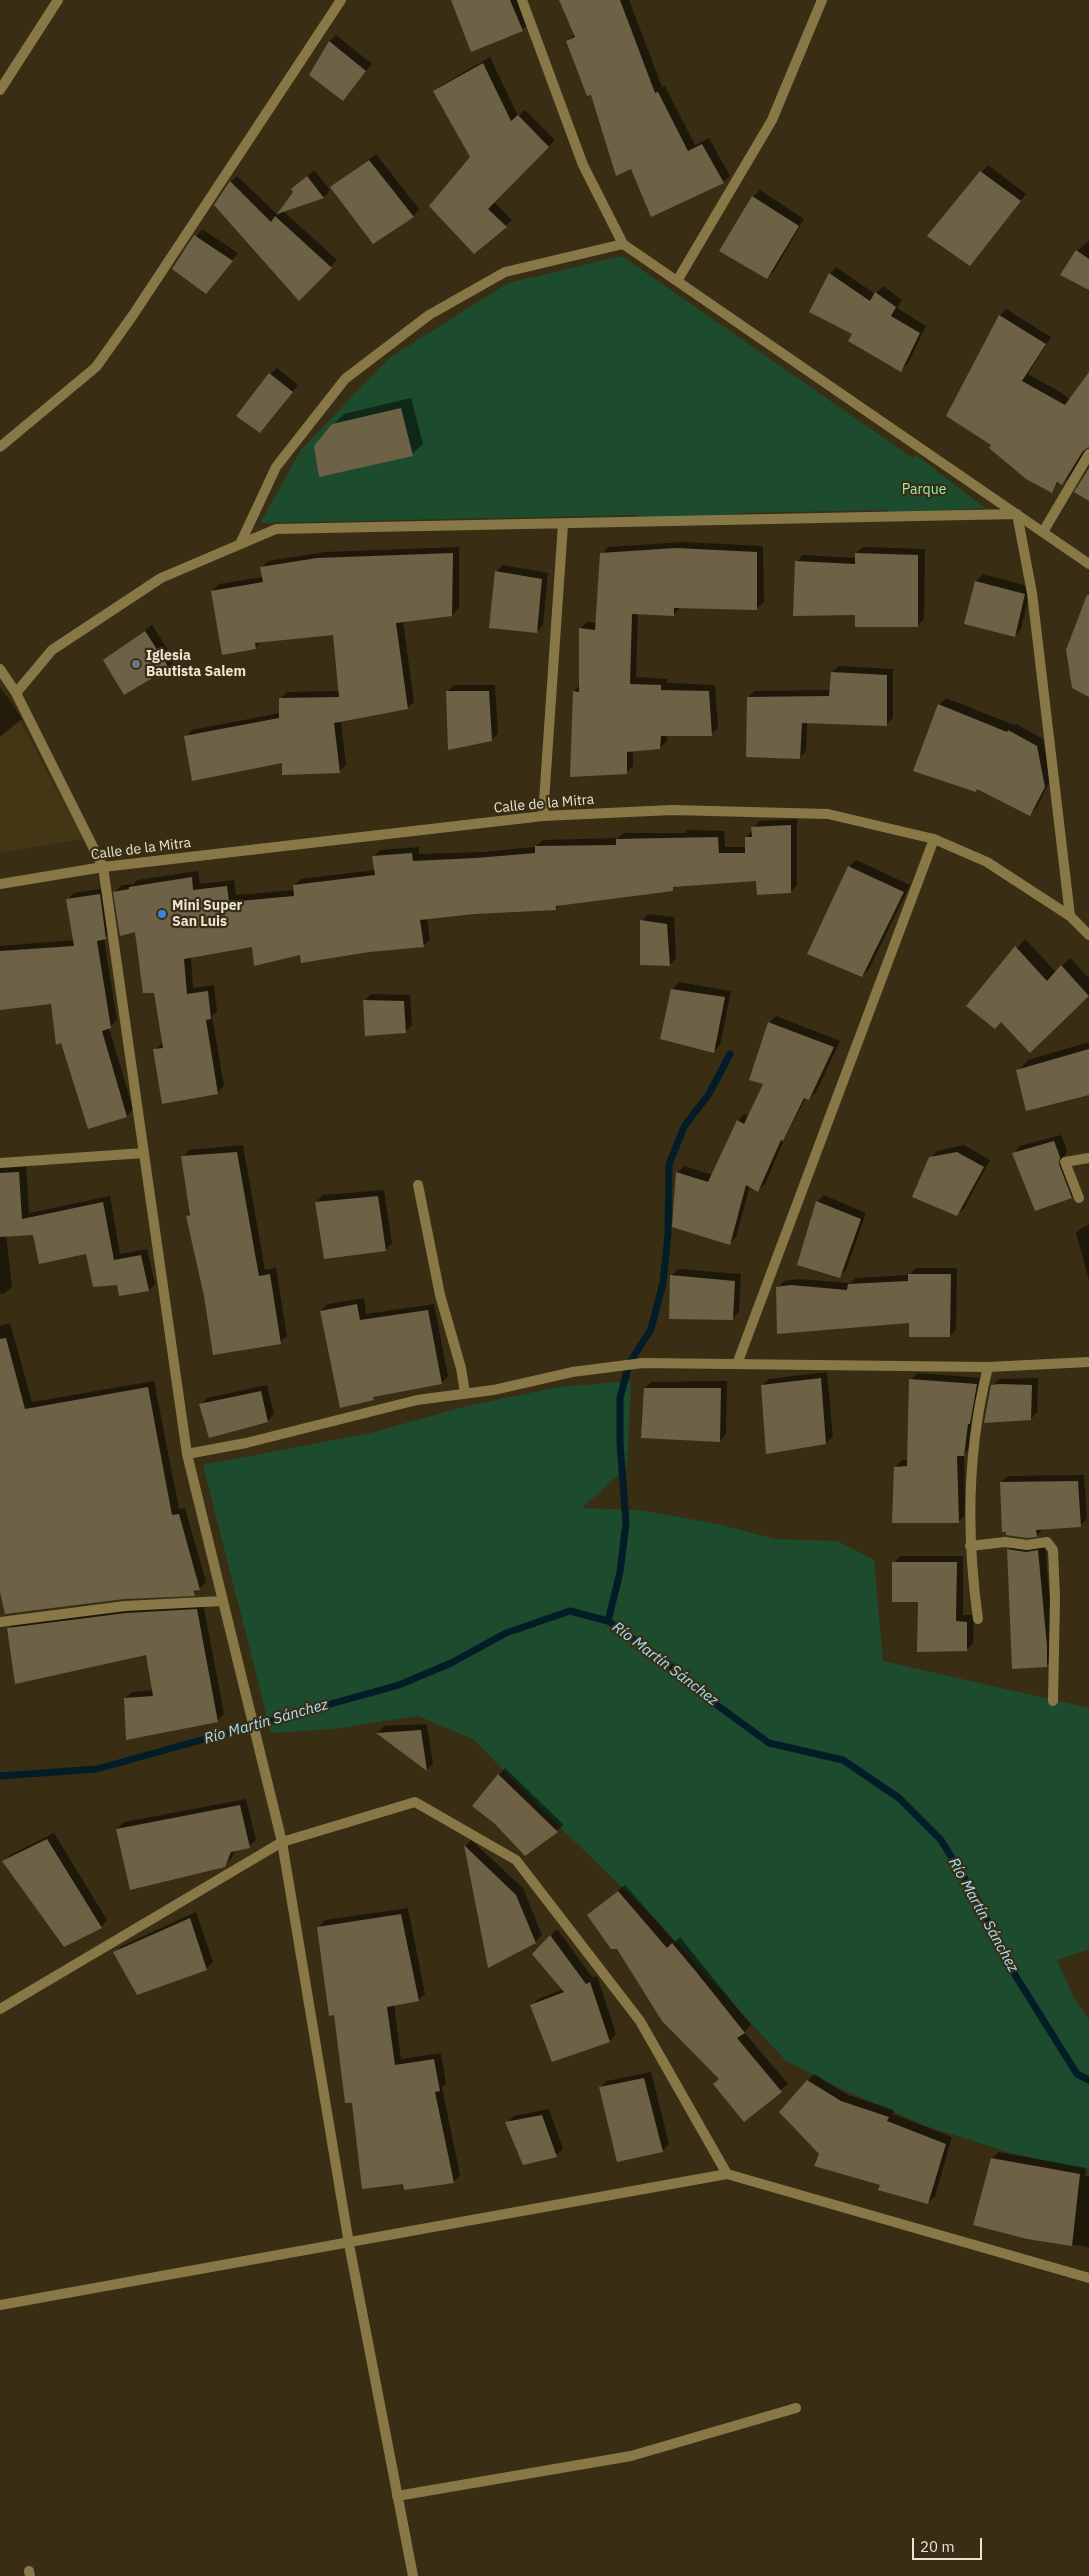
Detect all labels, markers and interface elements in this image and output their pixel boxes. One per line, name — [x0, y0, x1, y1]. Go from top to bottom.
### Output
park label: Parque — [902, 482, 946, 498]
place label: Iglesia Bautista Salem — [146, 648, 246, 680]
marker: Iglesia Bautista Salem — [130, 658, 142, 670]
street label: Calle de la Mitra — [493, 791, 595, 817]
street label: Calle de la Mitra — [90, 835, 192, 863]
place label: Mini Super San Luis — [172, 898, 242, 930]
marker: Mini Super San Luis — [156, 908, 168, 920]
water label: Río Martín Sánchez — [609, 1618, 721, 1710]
water label: Río Martín Sánchez — [202, 1696, 330, 1748]
water label: Río Martín Sánchez — [944, 1855, 1022, 1975]
scale bar — [914, 2528, 984, 2560]
text: 20 m — [920, 2537, 955, 2556]

